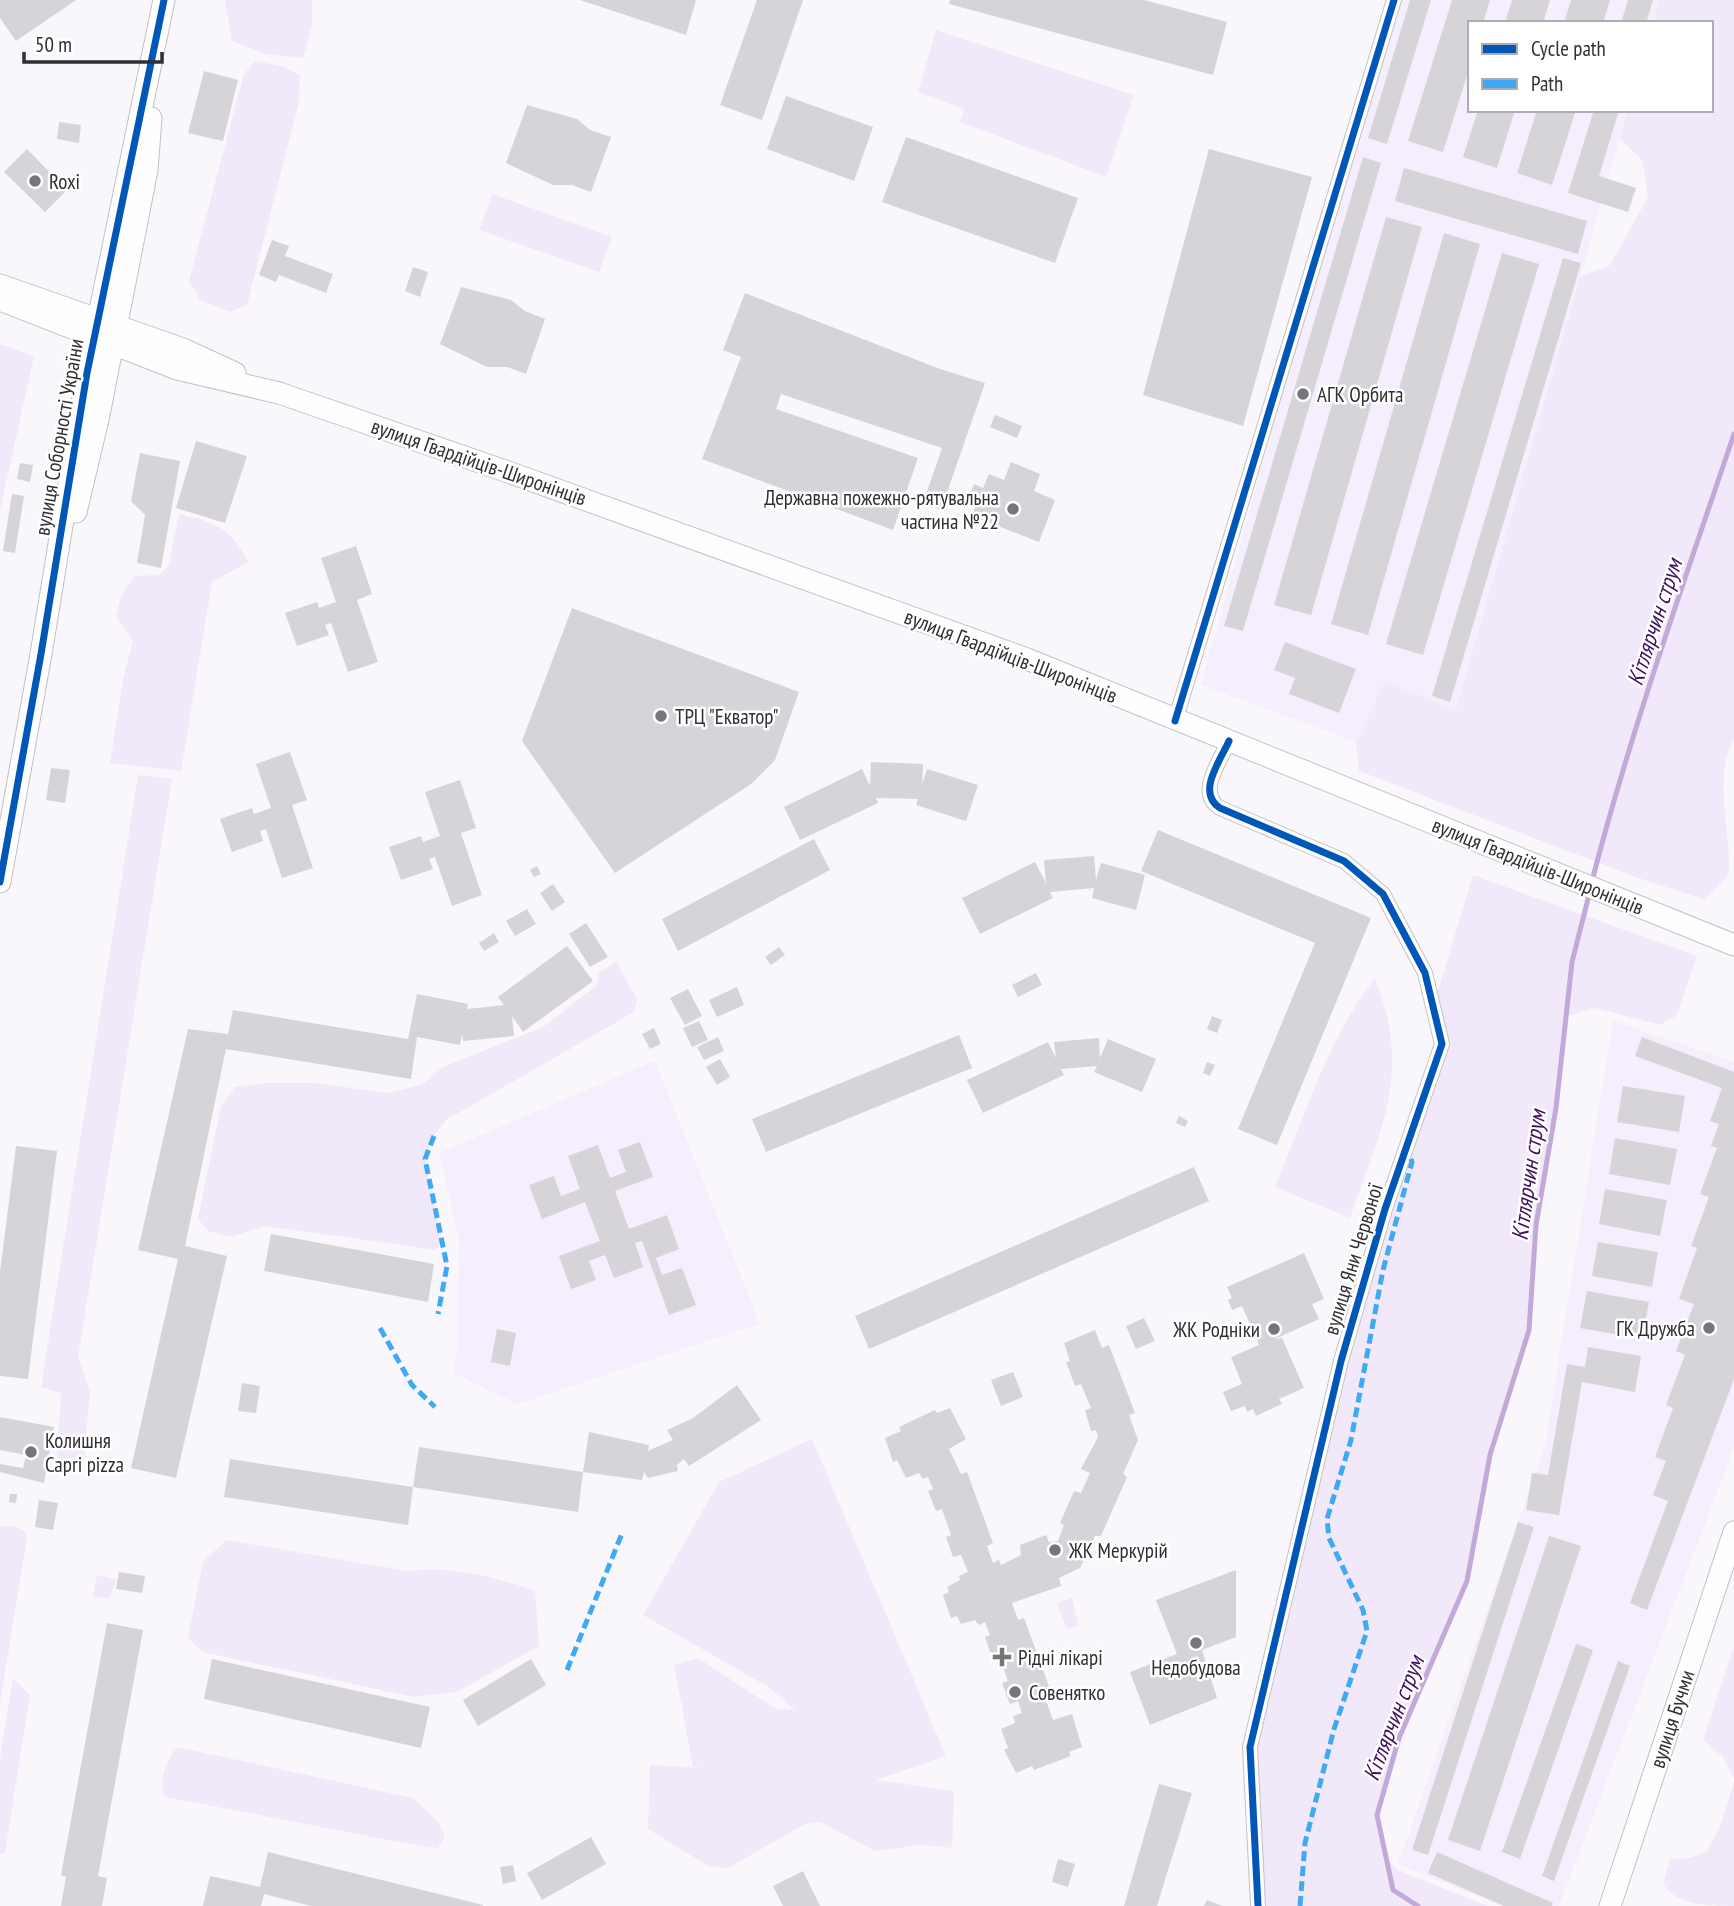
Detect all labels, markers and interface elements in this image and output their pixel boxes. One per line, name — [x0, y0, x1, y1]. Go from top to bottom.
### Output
scale bar — [24, 21, 163, 65]
legend — [1468, 21, 1713, 112]
text: 50 m — [35, 31, 72, 58]
text: Cycle path — [1531, 35, 1606, 62]
text: Path — [1531, 70, 1563, 97]
place label: Roxi — [49, 168, 80, 195]
marker: Roxi — [27, 173, 43, 189]
street label: вулиця Соборності України — [28, 337, 90, 537]
place label: АГК Орбита — [1317, 381, 1403, 408]
marker: АГК Орбита — [1295, 386, 1311, 402]
street label: вулиця Гвардійців-Широнінців — [368, 412, 590, 512]
place label: Державна пожежно-рятувальна частина №22 — [764, 484, 999, 535]
marker: Державна пожежно-рятувальна частина №22 — [1005, 501, 1021, 517]
water label: Кітлярчин струм — [1620, 553, 1689, 689]
street label: вулиця Гвардійців-Широнінців — [901, 603, 1121, 709]
place label: ТРЦ "Екватор" — [675, 703, 778, 730]
marker: ТРЦ "Екватор" — [653, 708, 669, 724]
street label: вулиця Гвардійців-Широнінців — [1428, 811, 1648, 921]
water label: Кітлярчин струм — [1505, 1106, 1552, 1242]
street label: вулиця Яни Червоної — [1317, 1180, 1389, 1338]
place label: ГК Дружба — [1616, 1315, 1695, 1342]
place label: ЖК Родніки — [1172, 1316, 1260, 1343]
marker: ГК Дружба — [1701, 1320, 1717, 1336]
marker: ЖК Родніки — [1266, 1321, 1282, 1337]
place label: Колишня Capri pizza — [45, 1427, 124, 1478]
marker: Колишня Capri pizza — [23, 1444, 39, 1460]
place label: ЖК Меркурій — [1068, 1537, 1168, 1564]
marker: ЖК Меркурій — [1047, 1542, 1063, 1558]
marker: Недобудова — [1188, 1635, 1204, 1651]
place label: Рідні лікарі — [1018, 1644, 1103, 1671]
marker: Рідні лікарі — [992, 1647, 1012, 1667]
water label: Кітлярчин струм — [1356, 1650, 1431, 1785]
place label: Недобудова — [1151, 1654, 1241, 1681]
street label: вулиця Бучми — [1643, 1667, 1701, 1771]
place label: Совенятко — [1029, 1679, 1105, 1706]
marker: Совенятко — [1007, 1684, 1023, 1700]

